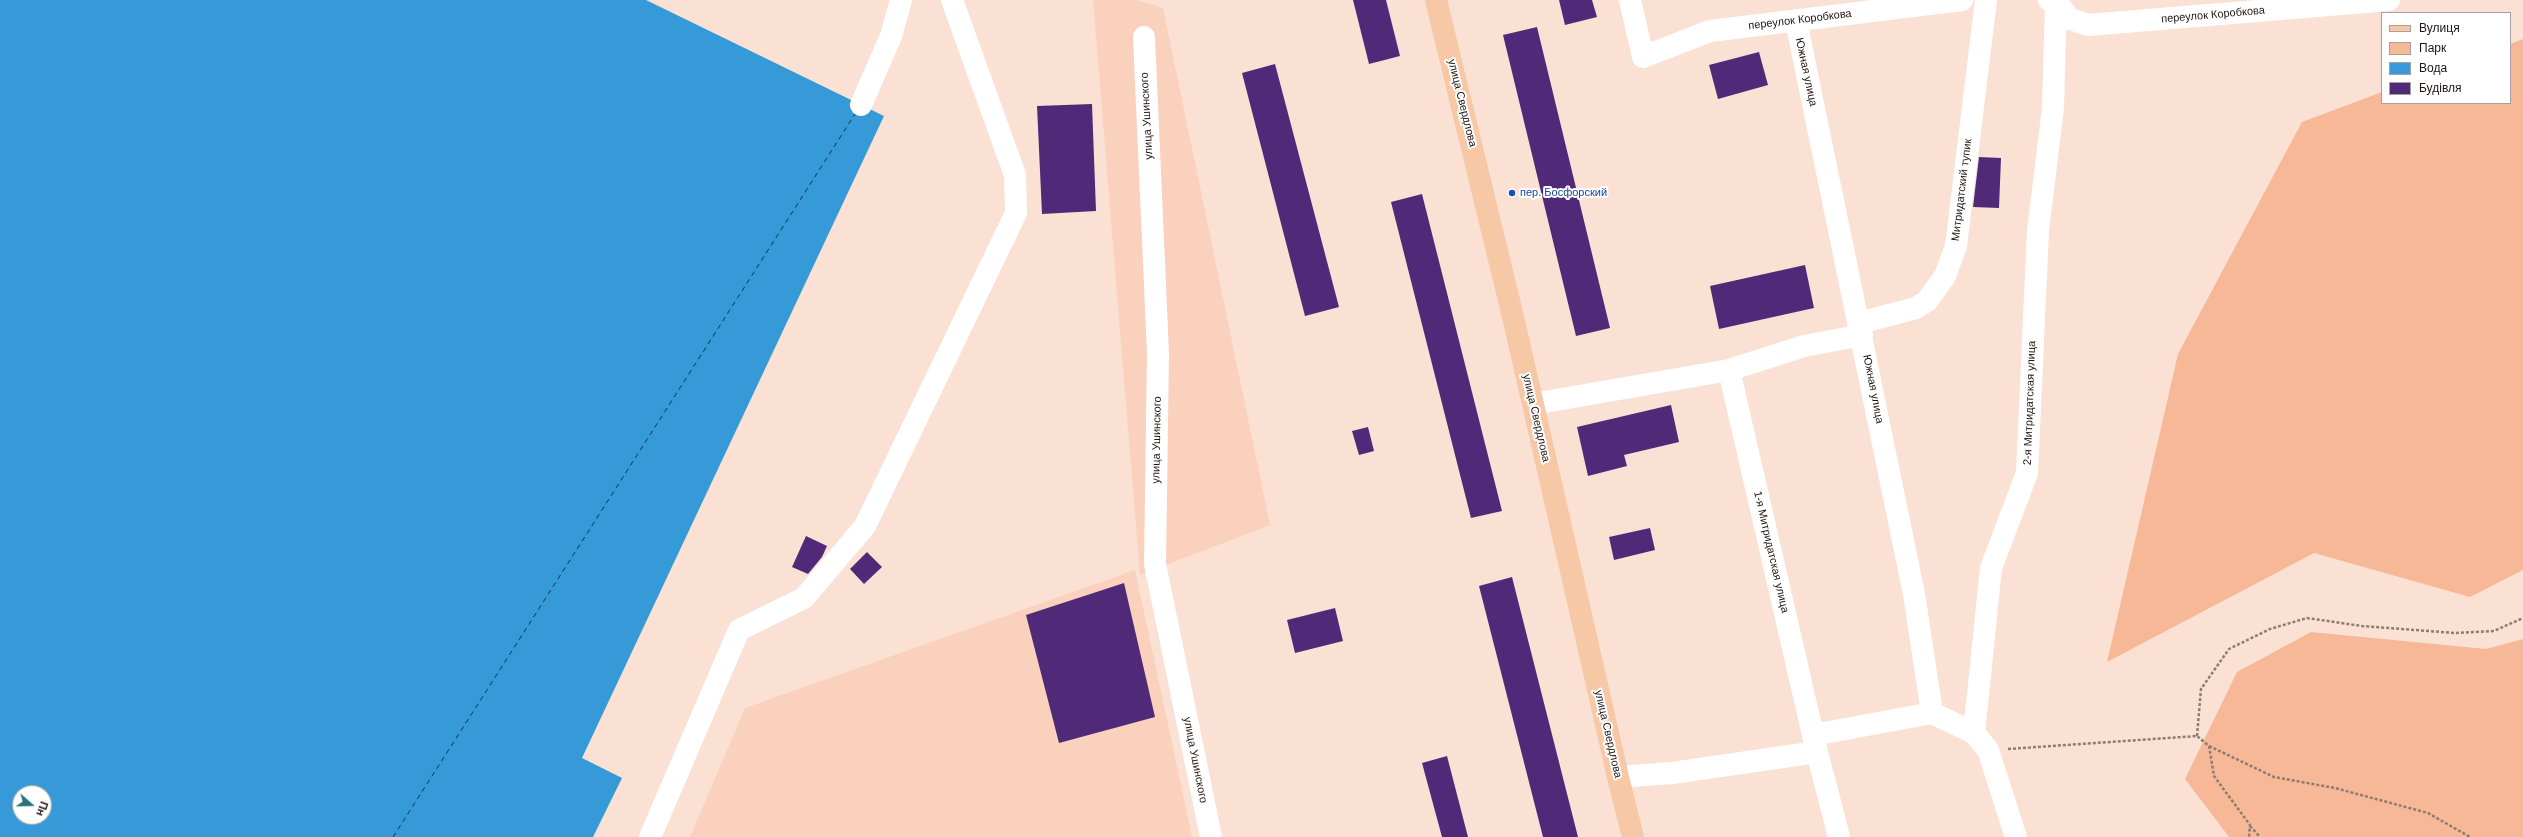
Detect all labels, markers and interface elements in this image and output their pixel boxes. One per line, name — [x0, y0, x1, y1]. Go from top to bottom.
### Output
street label: переулок Коробкова — [2161, 4, 2265, 26]
street label: переулок Коробкова — [1748, 7, 1852, 33]
legend — [2381, 12, 2511, 104]
text: Вулиця — [2419, 21, 2460, 35]
street label: Южная улица — [1792, 36, 1820, 108]
text: Парк — [2419, 41, 2446, 55]
street label: улица Свердлова — [1445, 58, 1479, 148]
text: Вода — [2419, 61, 2447, 75]
street label: улица Ушинского — [1138, 72, 1156, 160]
text: Будівля — [2419, 81, 2461, 95]
street label: Митридатский тупик — [1949, 138, 1975, 242]
place label: пер. Босфорский — [1520, 186, 1607, 200]
marker: пер. Босфорский — [1507, 188, 1517, 198]
street label: 2-я Митридатская улица — [2021, 341, 2039, 465]
street label: Южная улица — [1860, 353, 1886, 425]
street label: улица Свердлова — [1519, 373, 1553, 463]
street label: улица Ушинского — [1150, 396, 1164, 484]
street label: 1-я Митридатская улица — [1751, 490, 1791, 614]
street label: улица Свердлова — [1591, 689, 1625, 779]
street label: улица Ушинского — [1180, 716, 1210, 804]
north arrow — [12, 785, 52, 825]
text: Пн — [34, 800, 50, 818]

